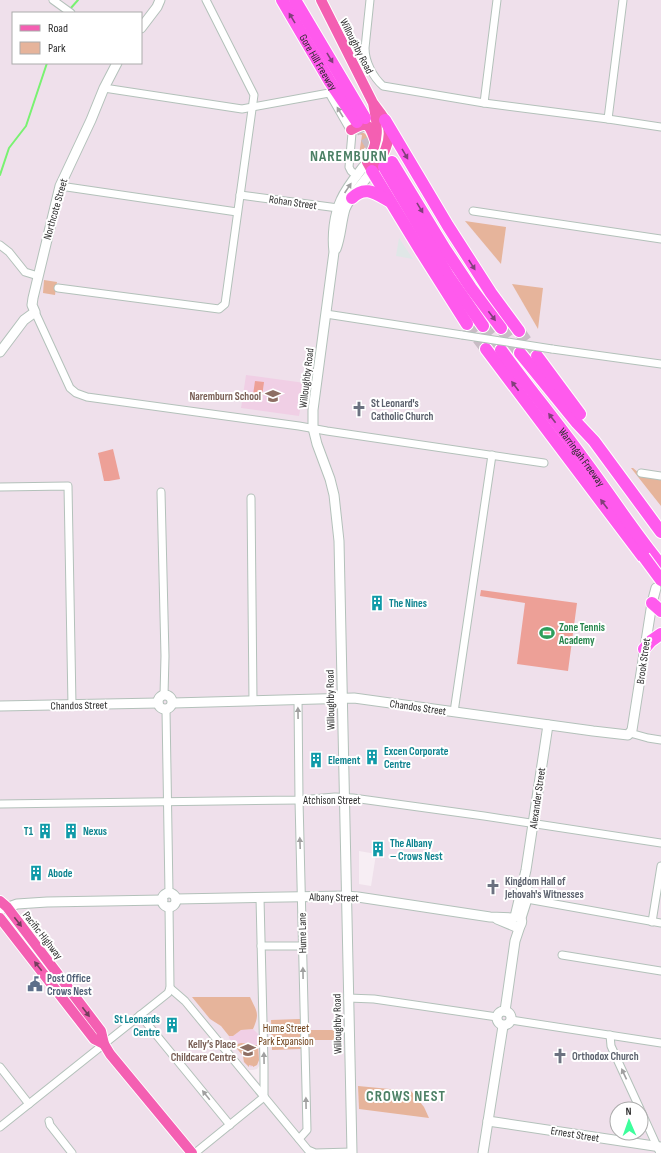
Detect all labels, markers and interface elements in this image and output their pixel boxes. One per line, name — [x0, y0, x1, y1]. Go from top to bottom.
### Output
legend — [12, 12, 142, 64]
one-way arrow — [288, 13, 296, 23]
street label: Willoughby Road — [337, 16, 376, 76]
text: Road — [48, 21, 68, 36]
street label: Gore Hill Freeway — [296, 32, 340, 94]
text: Park — [48, 41, 66, 56]
one-way arrow — [326, 52, 333, 64]
one-way arrow — [336, 106, 343, 118]
district label: NAREMBURN — [310, 147, 388, 166]
one-way arrow — [402, 148, 409, 159]
street label: Northcote Street — [41, 176, 71, 241]
one-way arrow — [344, 183, 352, 193]
street label: Rohan Street — [268, 193, 318, 212]
one-way arrow — [416, 202, 423, 214]
one-way arrow — [469, 259, 476, 271]
one-way arrow — [487, 311, 495, 321]
street label: Willoughby Road — [296, 347, 317, 409]
one-way arrow — [511, 381, 519, 392]
school or university icon: Naremburn School — [264, 387, 282, 405]
place label: Naremburn School — [189, 390, 261, 403]
place label: St Leonard's Catholic Church — [371, 397, 434, 423]
church icon: St Leonard's Catholic Church — [350, 400, 368, 418]
one-way arrow — [548, 412, 556, 423]
street label: Warringah Freeway — [556, 425, 608, 490]
one-way arrow — [600, 498, 608, 509]
building icon: The Nines — [368, 594, 386, 612]
place label: The Nines — [389, 597, 427, 610]
place label: Zone Tennis Academy — [558, 621, 605, 647]
sports icon: Zone Tennis Academy — [538, 624, 556, 642]
street label: Brook Street — [634, 637, 653, 685]
street label: Willoughby Road — [323, 669, 338, 730]
street label: Chandos Street — [389, 697, 448, 718]
street label: Chandos Street — [50, 698, 108, 712]
one-way arrow — [295, 706, 301, 719]
place label: Excen Corporate Centre — [384, 745, 449, 771]
building icon: Excen Corporate Centre — [363, 748, 381, 766]
building icon: Element — [307, 751, 325, 769]
place label: Element — [328, 754, 361, 767]
street label: Alexander Street — [527, 766, 548, 830]
street label: Atchison Street — [302, 794, 361, 807]
building icon: T1 — [36, 822, 54, 840]
building icon: Nexus — [62, 822, 80, 840]
place label: T1 — [24, 825, 34, 838]
place label: Nexus — [83, 825, 107, 838]
one-way arrow — [297, 836, 303, 849]
place label: The Albany – Crows Nest — [390, 837, 443, 863]
building icon: The Albany – Crows Nest — [369, 840, 387, 858]
building icon: Abode — [27, 864, 45, 882]
place label: Abode — [47, 867, 73, 880]
place label: Kingdom Hall of Jehovah's Witnesses — [504, 875, 584, 901]
church icon: Kingdom Hall of Jehovah's Witnesses — [484, 878, 502, 896]
street label: Albany Street — [308, 891, 360, 904]
street label: Pacific Highway — [20, 909, 66, 962]
street label: Hume Lane — [296, 912, 309, 954]
one-way arrow — [13, 916, 22, 927]
one-way arrow — [34, 961, 42, 972]
one-way arrow — [300, 966, 306, 979]
place label: Post Office Crows Nest — [47, 972, 92, 998]
public building icon: Post Office Crows Nest — [26, 975, 44, 993]
street label: Willoughby Road — [330, 993, 345, 1054]
one-way arrow — [82, 1006, 91, 1017]
place label: St Leonards Centre — [114, 1013, 160, 1039]
building icon: St Leonards Centre — [163, 1016, 181, 1034]
park label: Hume Street Park Expansion — [258, 1022, 314, 1048]
place label: Kelly’s Place Childcare Centre — [171, 1038, 236, 1064]
school or university icon: Kelly’s Place Childcare Centre — [239, 1041, 257, 1059]
church icon: Orthodox Church — [551, 1047, 569, 1065]
place label: Orthodox Church — [572, 1050, 639, 1063]
one-way arrow — [261, 1051, 267, 1064]
one-way arrow — [621, 1068, 627, 1079]
district label: CROWS NEST — [366, 1087, 446, 1106]
one-way arrow — [201, 1089, 210, 1100]
one-way arrow — [303, 1096, 309, 1109]
north arrow — [609, 1101, 649, 1141]
text: N — [626, 1105, 632, 1118]
street label: Ernest Street — [550, 1124, 601, 1145]

